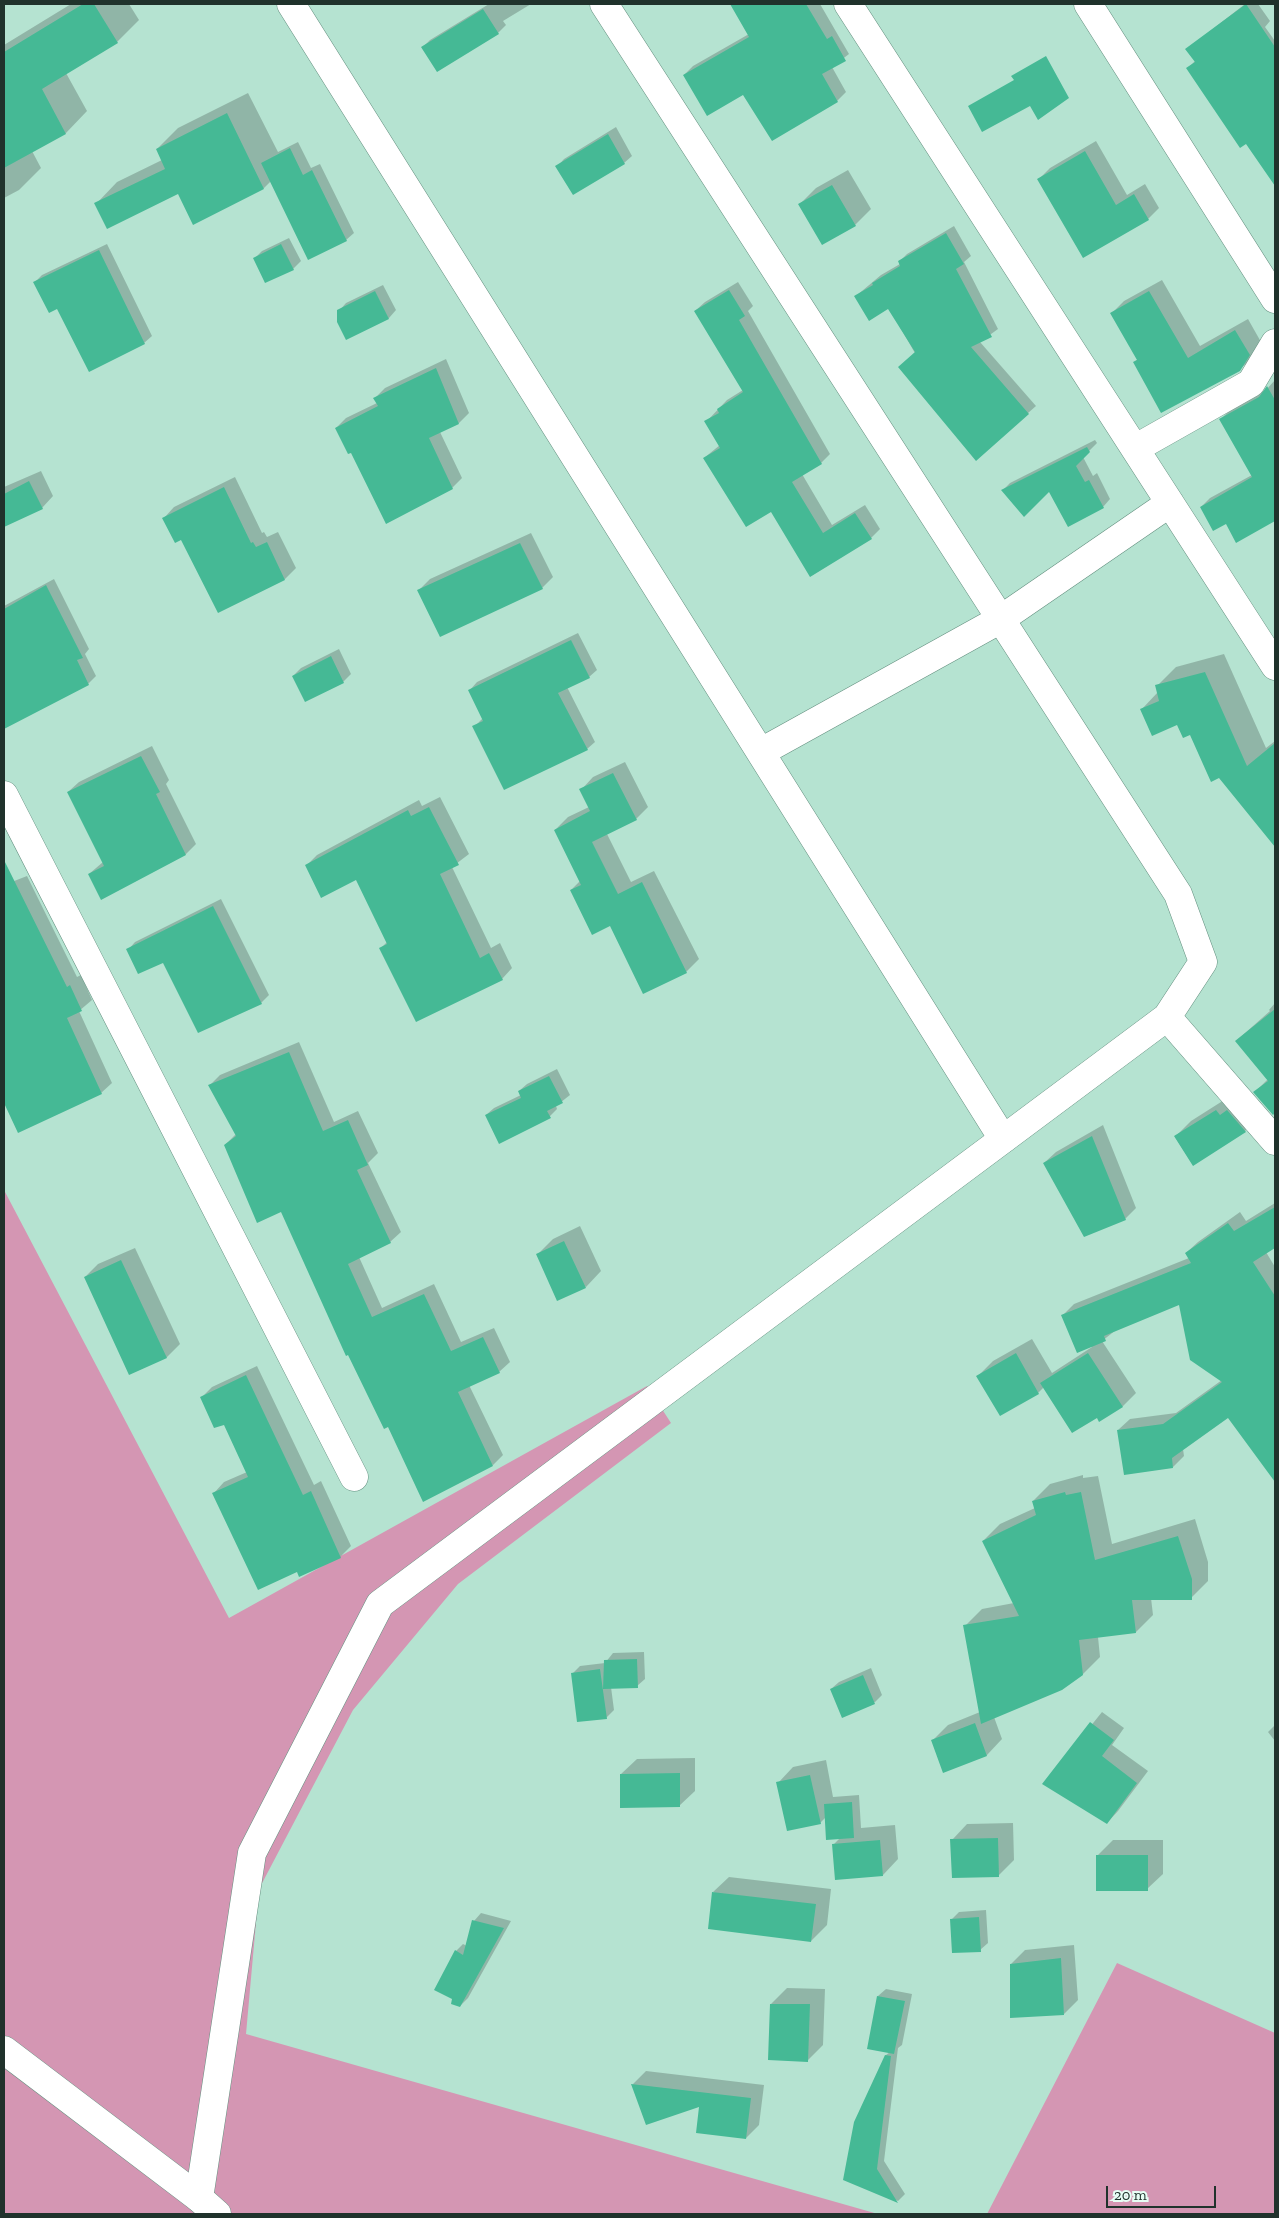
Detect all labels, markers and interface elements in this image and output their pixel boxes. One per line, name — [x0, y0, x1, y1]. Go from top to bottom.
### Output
scale bar — [1109, 2176, 1219, 2208]
text: 20 m — [1114, 2186, 1147, 2204]

